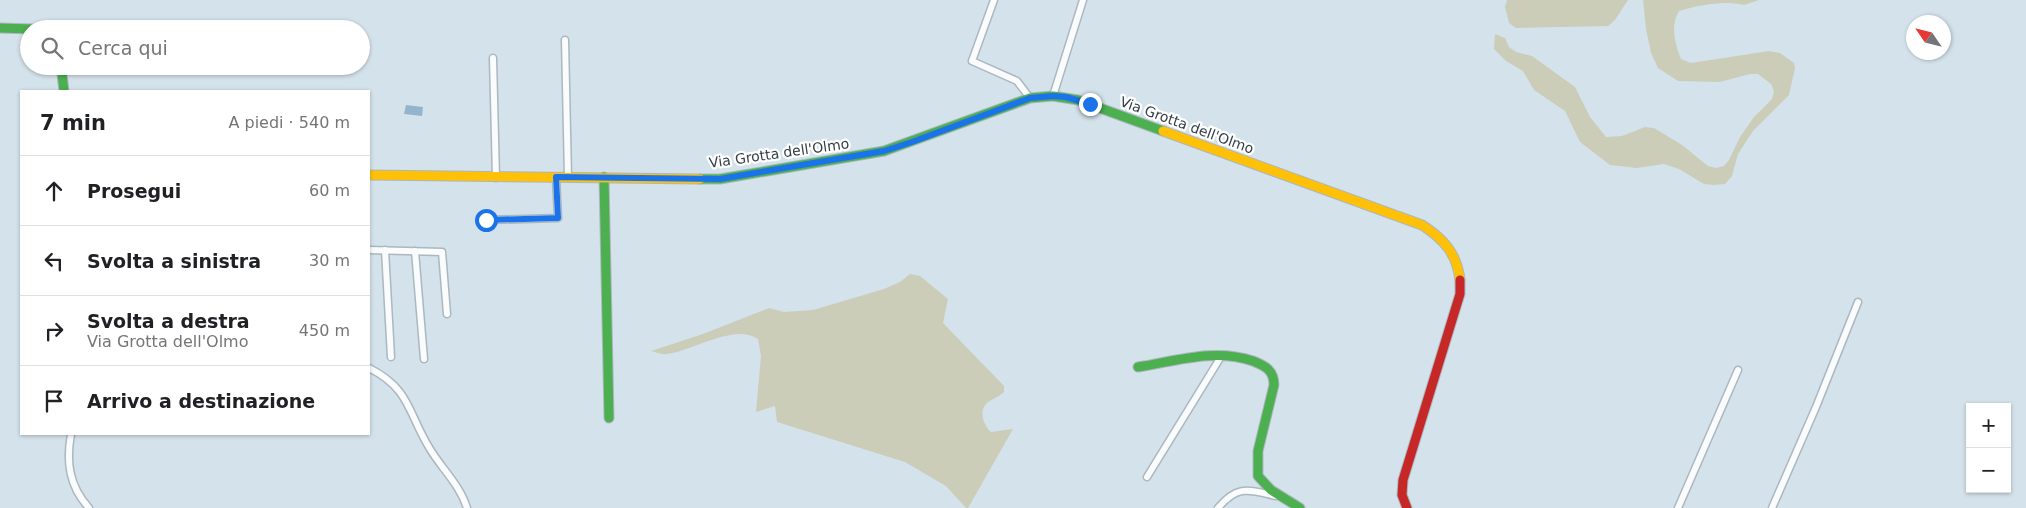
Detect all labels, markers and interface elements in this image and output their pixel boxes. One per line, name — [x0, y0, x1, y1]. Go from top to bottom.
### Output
north arrow — [1906, 15, 1951, 60]
search box — [20, 20, 370, 75]
icon: search — [38, 34, 66, 62]
text: Cerca qui — [78, 37, 168, 59]
route end — [1079, 93, 1102, 116]
street label: Via Grotta dell'Olmo — [1118, 93, 1256, 157]
text: 7 min — [40, 111, 106, 135]
text: A piedi · 540 m — [228, 113, 350, 132]
street label: Via Grotta dell'Olmo — [708, 135, 850, 171]
icon: ahead — [40, 177, 68, 205]
text: Prosegui — [87, 180, 181, 202]
text: 60 m — [309, 181, 350, 200]
route start — [475, 209, 498, 232]
icon: left — [40, 247, 68, 275]
text: Svolta a sinistra — [87, 250, 261, 272]
text: 30 m — [309, 251, 350, 270]
text: Svolta a destra — [87, 310, 250, 332]
icon: right — [40, 317, 68, 345]
text: 450 m — [299, 321, 350, 340]
text: Via Grotta dell'Olmo — [87, 332, 248, 351]
icon: arrive — [40, 387, 68, 415]
text: Arrivo a destinazione — [87, 390, 315, 412]
map controls — [1966, 403, 2011, 493]
button: + — [1966, 403, 2011, 448]
button: − — [1966, 448, 2011, 493]

